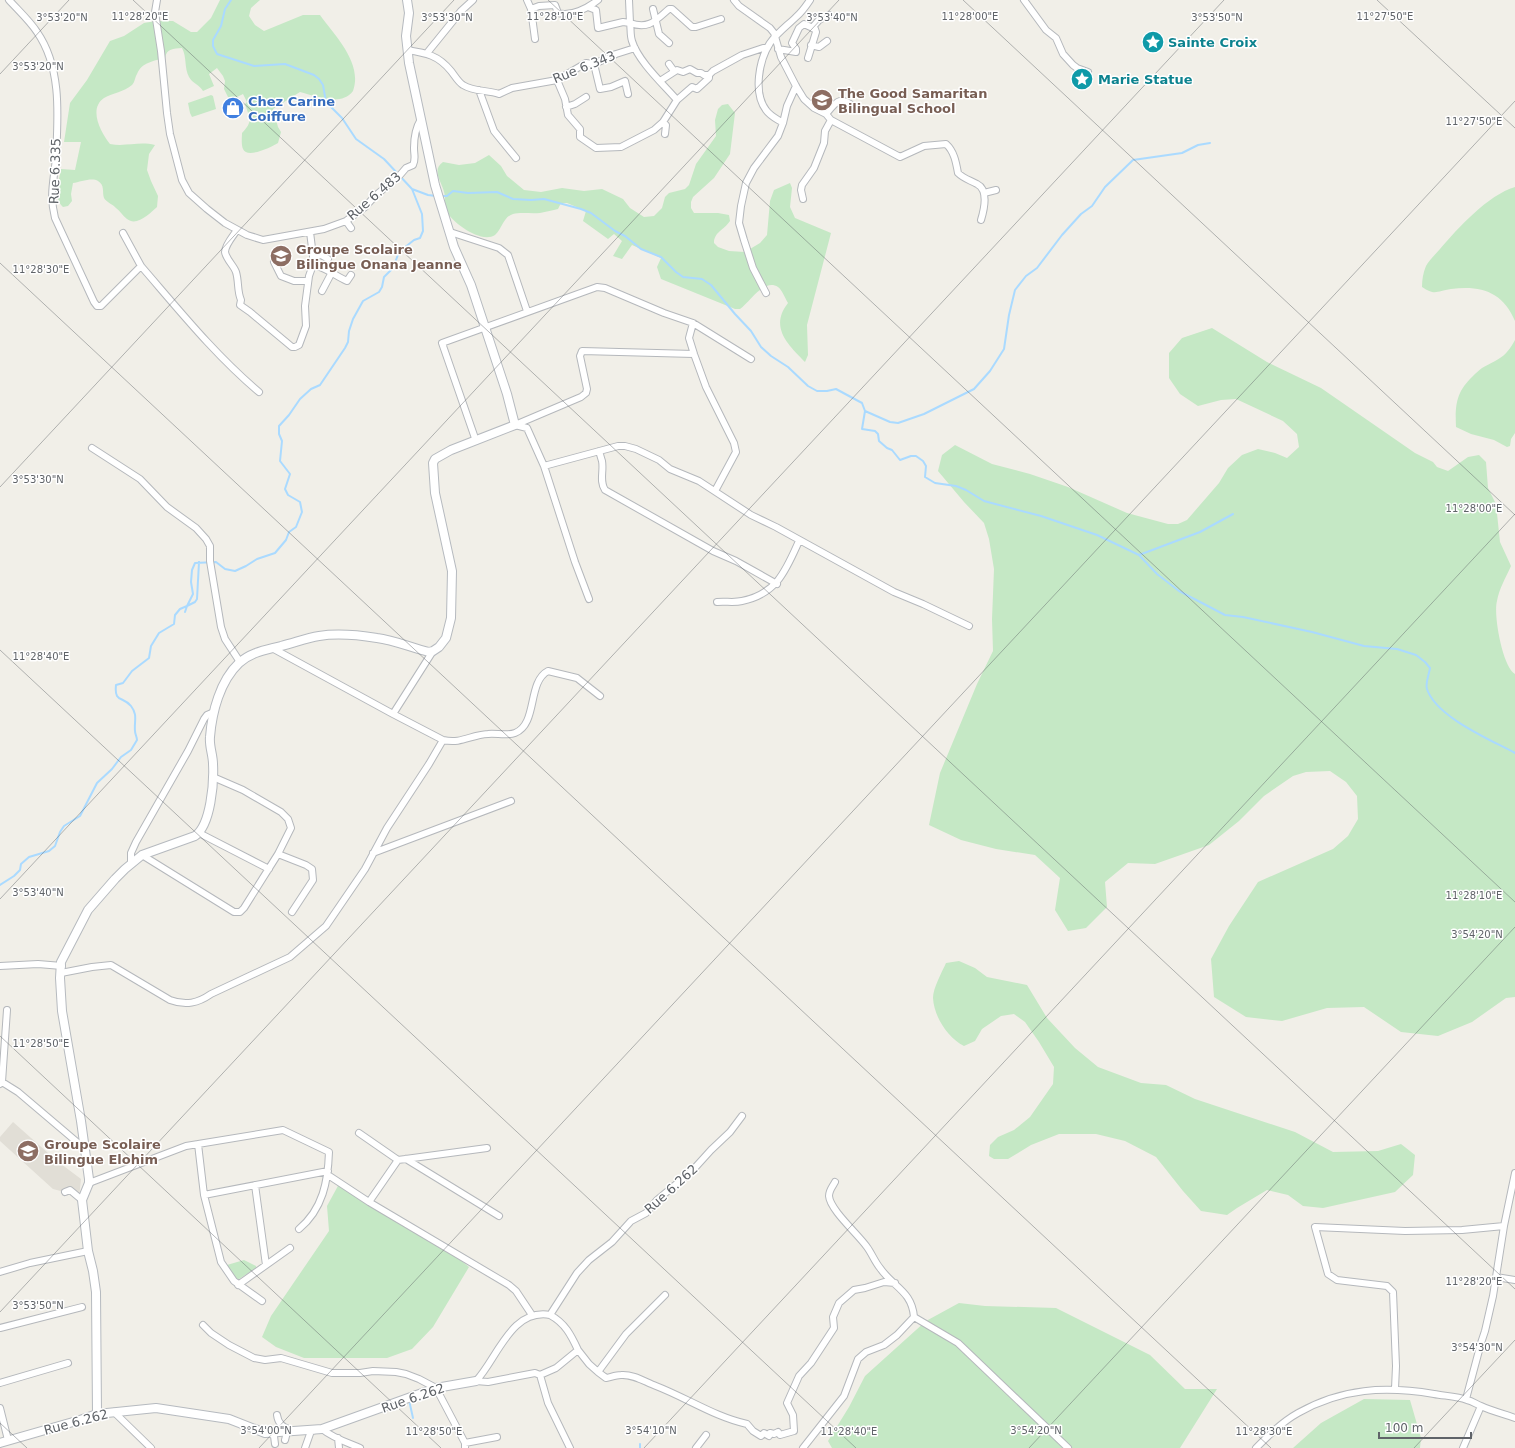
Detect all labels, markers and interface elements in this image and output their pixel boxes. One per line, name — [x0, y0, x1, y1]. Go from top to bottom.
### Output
text: 11°28'20"E — [112, 11, 168, 22]
text: 11°28'10"E — [527, 11, 583, 22]
text: 11°28'00"E — [942, 11, 998, 22]
text: 11°27'50"E — [1357, 11, 1413, 22]
text: 3°53'20"N — [36, 12, 88, 23]
text: 3°53'30"N — [421, 12, 473, 23]
text: 3°53'40"N — [806, 12, 858, 23]
text: 3°53'50"N — [1191, 12, 1243, 23]
place icon: Sainte Croix — [1140, 29, 1166, 55]
place label: Sainte Croix — [1168, 35, 1258, 50]
street label: Rue 6.343 — [551, 48, 617, 86]
text: 3°53'20"N — [12, 61, 64, 72]
place icon: Marie Statue — [1069, 66, 1095, 92]
place label: Marie Statue — [1098, 72, 1193, 87]
place label: The Good Samaritan Bilingual School — [838, 86, 987, 116]
school or university icon: The Good Samaritan Bilingual School — [809, 87, 835, 113]
place label: Chez Carine Coiffure — [248, 94, 335, 124]
shop icon: Chez Carine Coiffure — [220, 95, 246, 121]
text: 11°27'50"E — [1446, 116, 1502, 127]
street label: Rue 6.335 — [46, 138, 64, 204]
street label: Rue 6.483 — [344, 169, 404, 223]
place label: Groupe Scolaire Bilingue Onana Jeanne — [296, 242, 462, 272]
school or university icon: Groupe Scolaire Bilingue Onana Jeanne — [268, 243, 294, 269]
text: 11°28'30"E — [13, 264, 69, 275]
text: 3°53'30"N — [12, 474, 64, 485]
text: 11°28'00"E — [1446, 503, 1502, 514]
text: 11°28'40"E — [13, 651, 69, 662]
text: 3°53'40"N — [12, 887, 64, 898]
text: 11°28'10"E — [1446, 890, 1502, 901]
text: 3°54'20"N — [1451, 929, 1503, 940]
text: 11°28'50"E — [13, 1038, 69, 1049]
place label: Groupe Scolaire Bilingue Elohim — [44, 1137, 161, 1167]
school or university icon: Groupe Scolaire Bilingue Elohim — [15, 1138, 41, 1164]
street label: Rue 6.262 — [641, 1161, 701, 1217]
text: 11°28'20"E — [1446, 1276, 1502, 1287]
text: 3°53'50"N — [12, 1300, 64, 1311]
text: 3°54'30"N — [1451, 1342, 1503, 1353]
street label: Rue 6.262 — [379, 1380, 447, 1416]
street label: Rue 6.262 — [42, 1406, 110, 1438]
scale bar — [1379, 1414, 1471, 1440]
text: 100 m — [1385, 1421, 1423, 1435]
text: 3°54'00"N — [240, 1425, 292, 1436]
text: 3°54'10"N — [625, 1425, 677, 1436]
text: 3°54'20"N — [1010, 1425, 1062, 1436]
text: 11°28'50"E — [406, 1426, 462, 1437]
text: 11°28'40"E — [821, 1426, 877, 1437]
text: 11°28'30"E — [1236, 1426, 1292, 1437]

